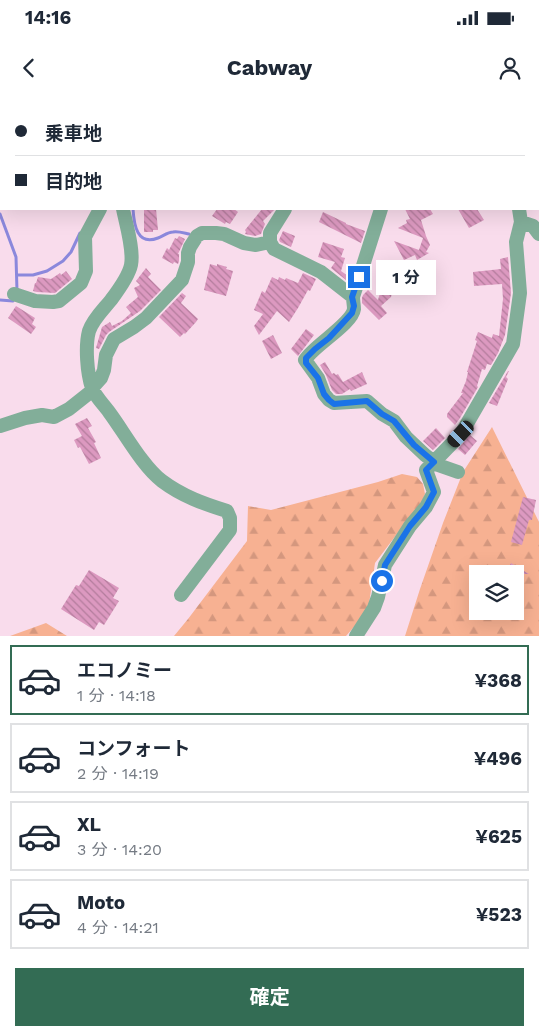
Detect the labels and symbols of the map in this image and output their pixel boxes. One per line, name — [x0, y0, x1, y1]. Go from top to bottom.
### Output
callout: 1 分 — [376, 260, 436, 294]
route end — [348, 266, 370, 288]
car — [445, 418, 476, 450]
route start — [371, 570, 393, 592]

